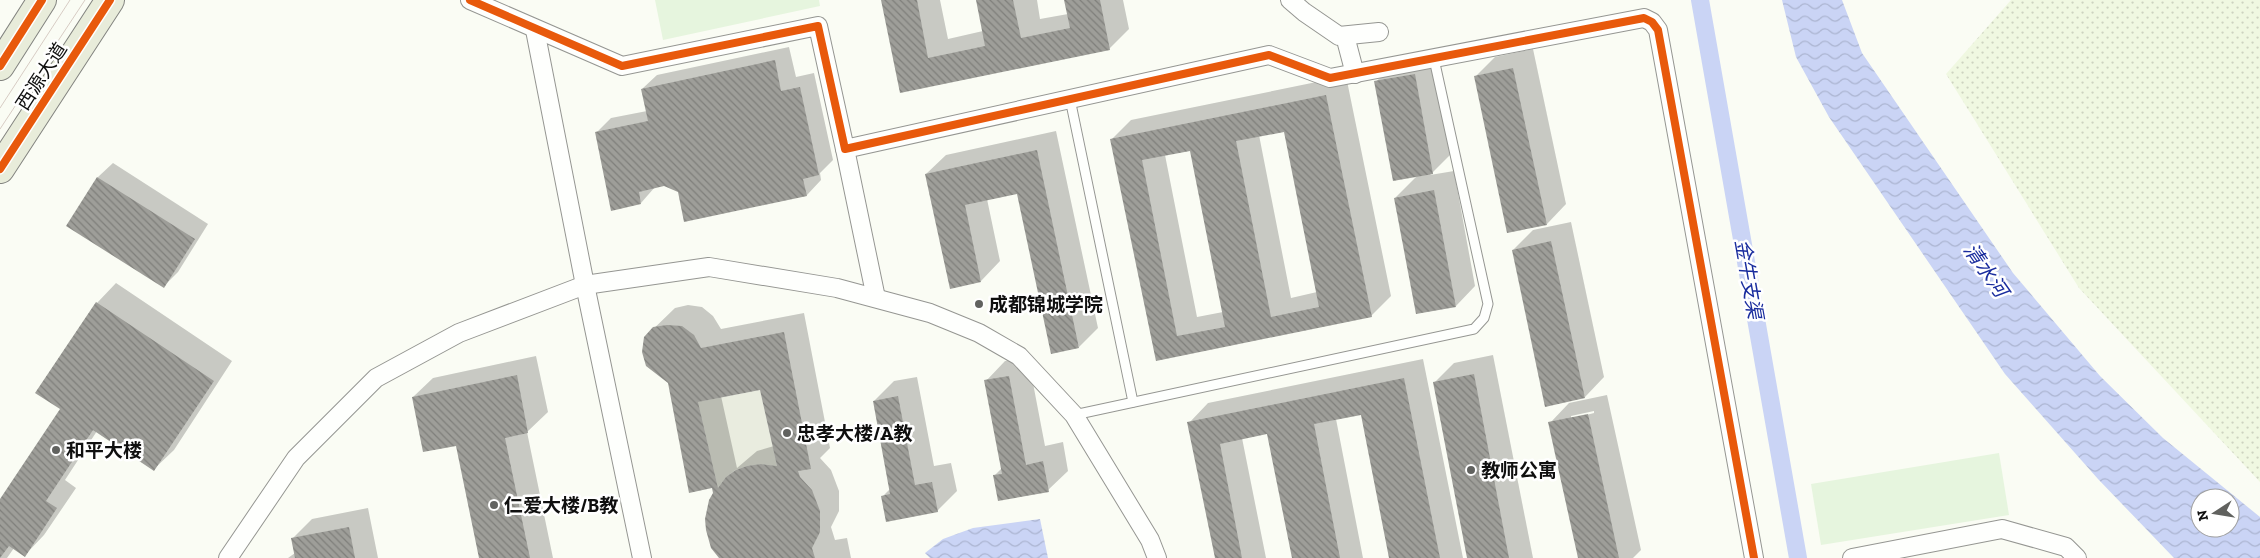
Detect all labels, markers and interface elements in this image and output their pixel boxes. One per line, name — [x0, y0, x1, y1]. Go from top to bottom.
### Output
street label: 西源大道 — [11, 38, 72, 114]
water label: 金牛支渠 — [1730, 238, 1768, 323]
water label: 清水河 — [1959, 239, 2015, 305]
place label: 成都锦城学院 — [989, 293, 1103, 316]
marker: 成都锦城学院 — [973, 298, 985, 310]
place label: 忠孝大楼/A教 — [797, 422, 913, 445]
marker: 忠孝大楼/A教 — [781, 427, 793, 439]
place label: 和平大楼 — [66, 439, 142, 462]
marker: 和平大楼 — [50, 444, 62, 456]
place label: 教师公寓 — [1481, 459, 1557, 482]
marker: 教师公寓 — [1465, 464, 1477, 476]
north arrow — [2190, 488, 2240, 538]
place label: 仁爱大楼/B教 — [504, 494, 619, 517]
marker: 仁爱大楼/B教 — [488, 499, 500, 511]
text: N — [2193, 508, 2212, 523]

